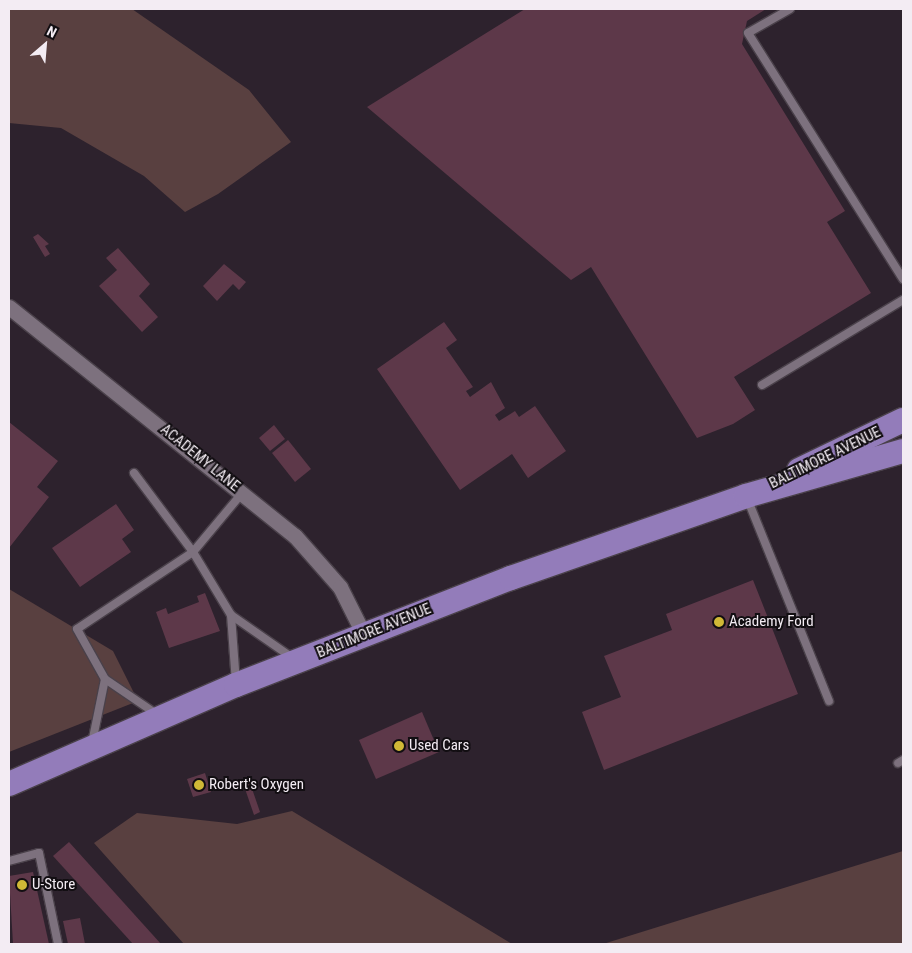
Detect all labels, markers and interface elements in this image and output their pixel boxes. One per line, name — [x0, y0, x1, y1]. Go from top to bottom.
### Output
north arrow — [20, 20, 70, 70]
text: N — [44, 23, 59, 41]
street label: ACADEMY LANE — [157, 421, 243, 495]
street label: BALTIMORE AVENUE — [766, 423, 884, 493]
street label: BALTIMORE AVENUE — [314, 600, 434, 662]
place label: Academy Ford — [729, 613, 814, 631]
marker: Academy Ford — [713, 616, 725, 628]
place label: Used Cars — [409, 737, 469, 755]
marker: Used Cars — [393, 740, 405, 752]
place label: Robert's Oxygen — [209, 776, 304, 794]
marker: Robert's Oxygen — [193, 779, 205, 791]
place label: U-Store — [32, 876, 75, 894]
marker: U-Store — [16, 879, 28, 891]

